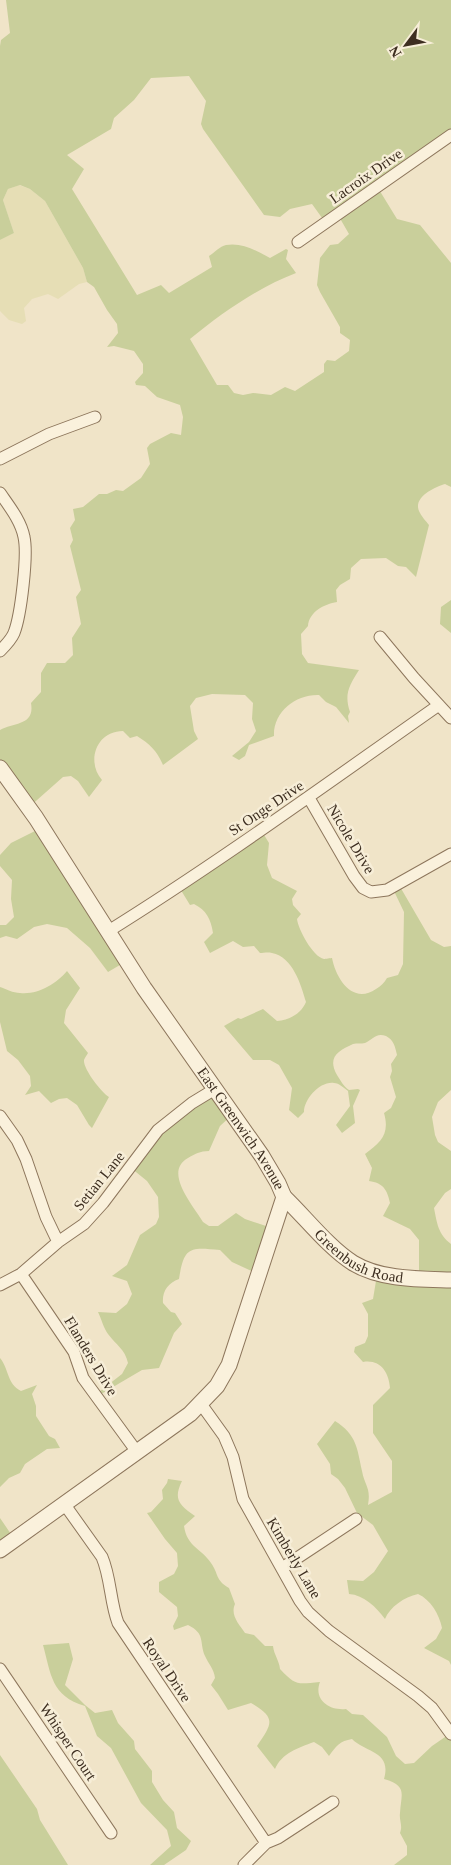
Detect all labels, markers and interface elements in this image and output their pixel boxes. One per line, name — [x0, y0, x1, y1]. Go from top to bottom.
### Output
north arrow — [381, 20, 431, 70]
text: N — [386, 43, 404, 60]
street label: Lacroix Drive — [327, 145, 405, 207]
street label: St Onge Drive — [226, 777, 307, 839]
street label: Nicole Drive — [324, 801, 378, 877]
street label: East Greenwich Avenue — [194, 1064, 288, 1192]
street label: Setian Lane — [70, 1148, 128, 1214]
street label: Greenbush Road — [311, 1226, 404, 1286]
street label: Flanders Drive — [61, 1313, 121, 1399]
street label: Kimberly Lane — [264, 1515, 325, 1602]
street label: Royal Drive — [140, 1635, 194, 1705]
street label: Whisper Court — [37, 1701, 100, 1784]

